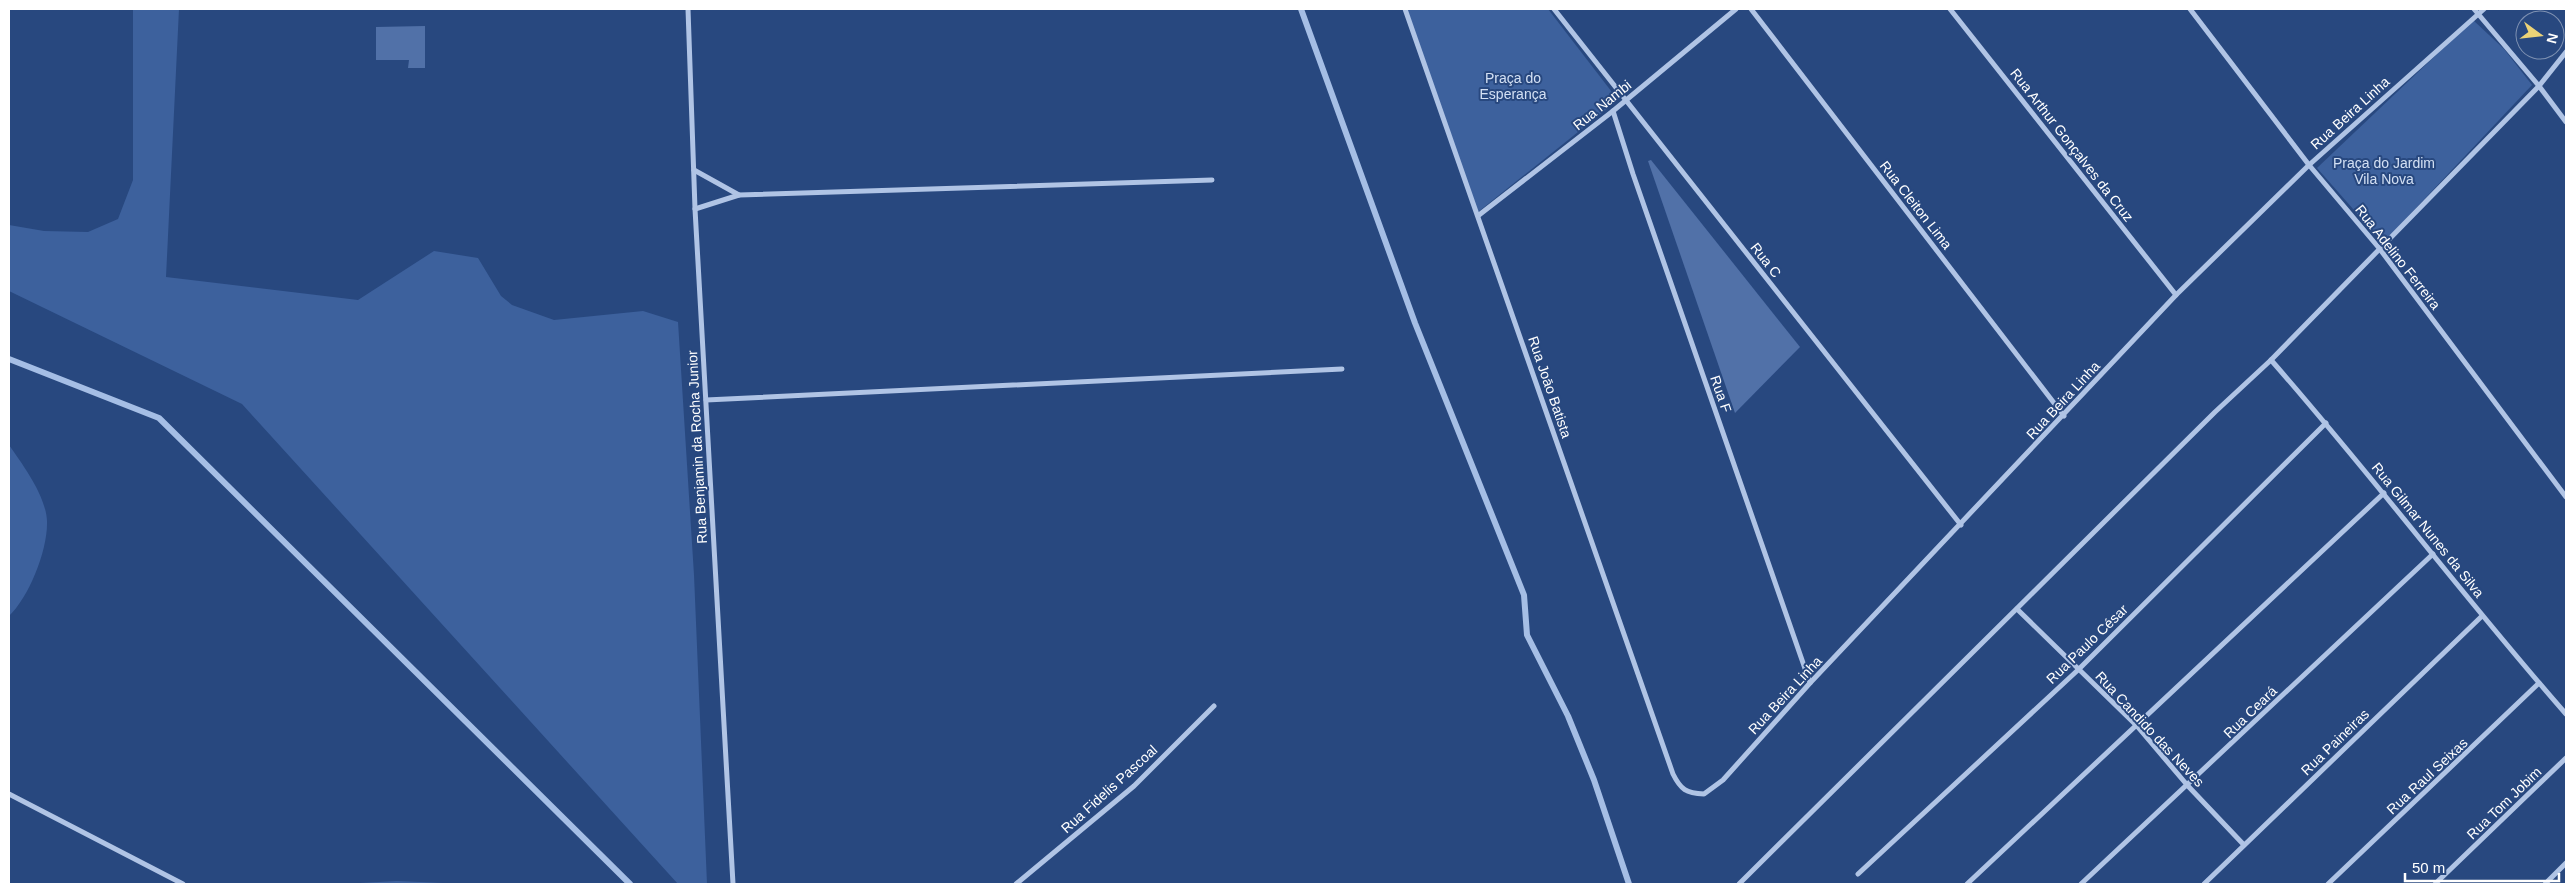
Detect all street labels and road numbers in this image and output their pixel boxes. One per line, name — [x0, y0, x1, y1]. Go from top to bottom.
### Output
street label: Rua Arthur Gonçalves da Cruz — [2007, 65, 2137, 225]
street label: Rua Beira Linha — [2307, 73, 2393, 153]
street label: Rua Nambi — [1570, 77, 1634, 133]
street label: Rua Cleiton Lima — [1877, 158, 1955, 252]
street label: Rua Adelino Ferreira — [2352, 201, 2444, 313]
street label: Rua C — [1747, 239, 1785, 281]
street label: Rua Joāo Batista — [1525, 334, 1575, 440]
street label: Rua Benjamin da Rocha Junior — [684, 349, 710, 544]
street label: Rua Beira Linha — [2023, 358, 2103, 442]
street label: Rua F — [1707, 373, 1735, 415]
street label: Rua Gilmar Nunes da Silva — [2369, 459, 2487, 601]
street label: Rua Paulo César — [2043, 601, 2131, 687]
street label: Rua Beira Linha — [1745, 653, 1825, 737]
street label: Rua Candido das Neves — [2092, 668, 2208, 790]
street label: Rua Ceará — [2220, 683, 2280, 741]
street label: Rua Paineiras — [2298, 706, 2372, 778]
street label: Rua Raul Seixas — [2383, 735, 2471, 817]
street label: Rua Fidelis Pascoal — [1058, 742, 1160, 836]
street label: Rua Tom Jobim — [2464, 764, 2544, 842]

